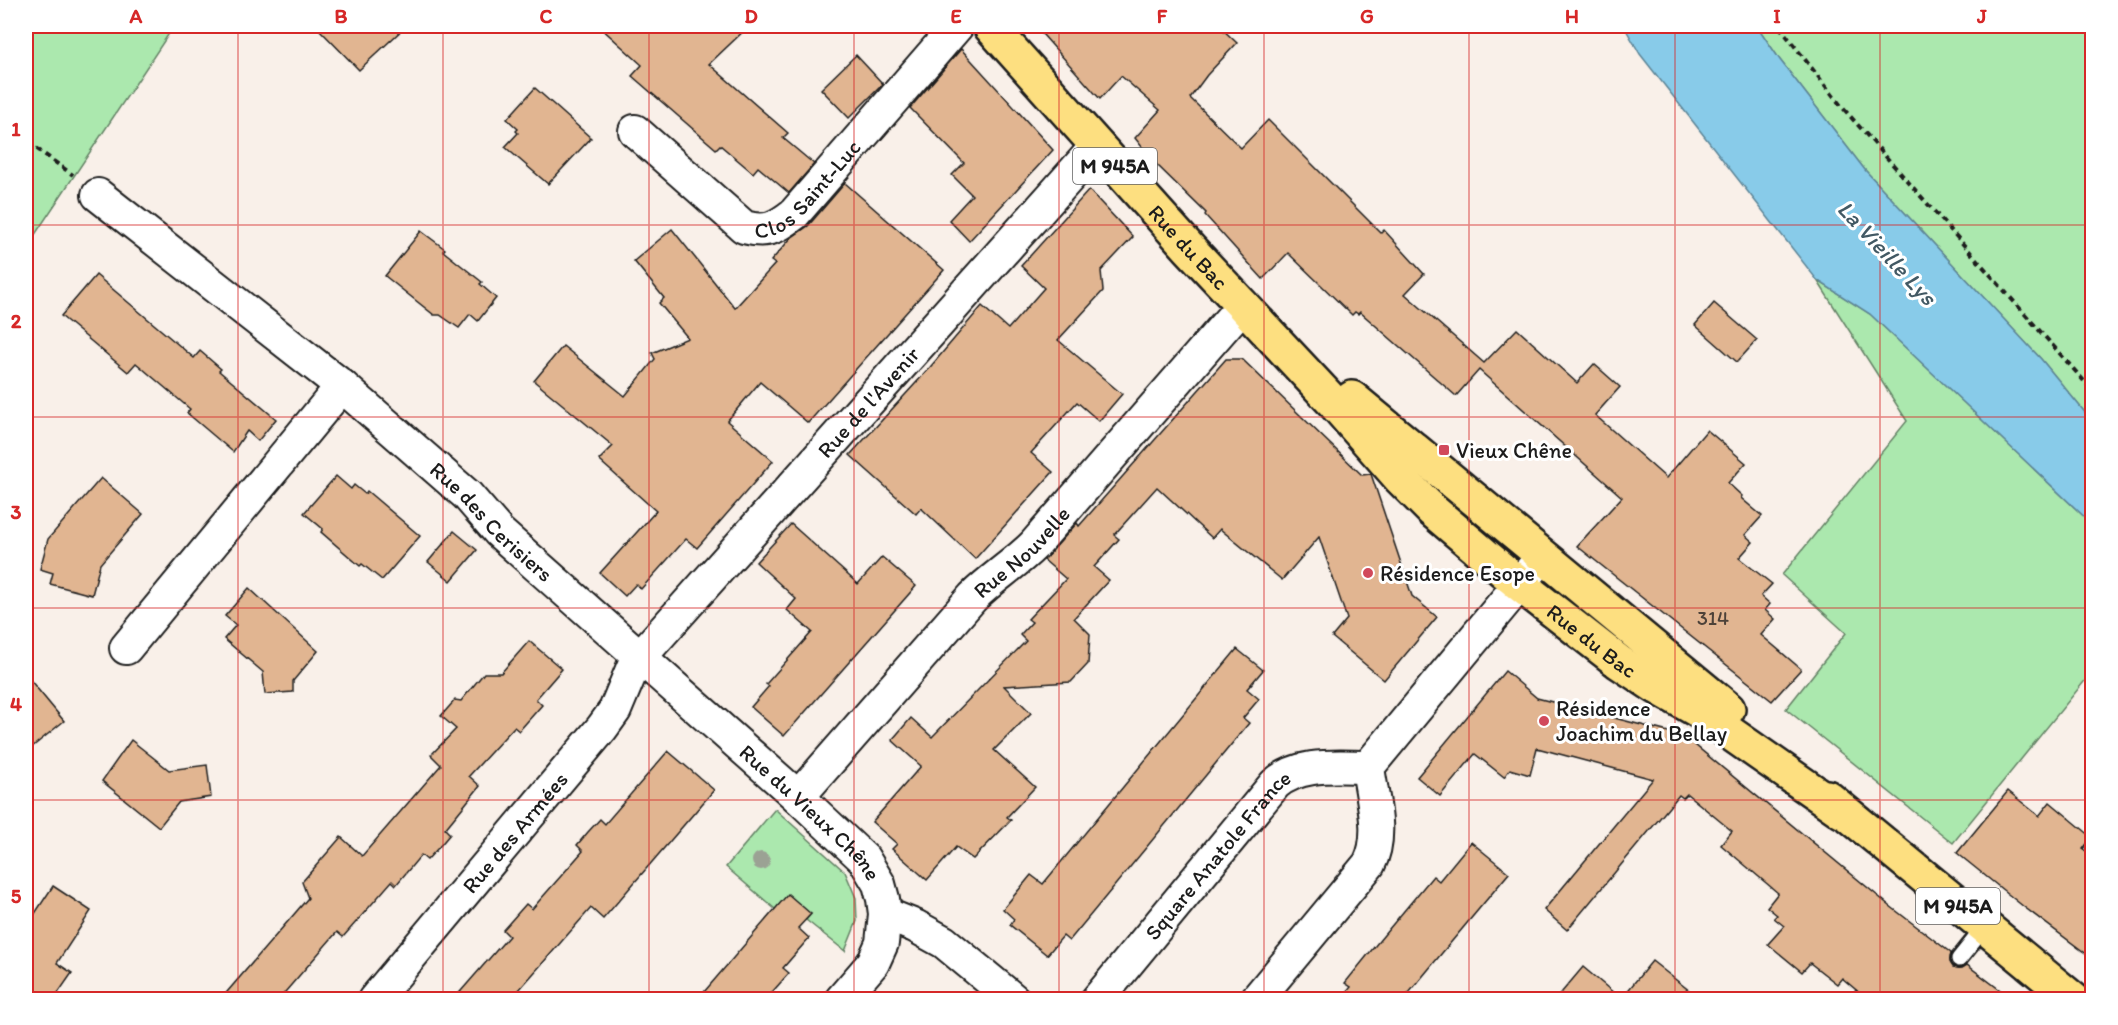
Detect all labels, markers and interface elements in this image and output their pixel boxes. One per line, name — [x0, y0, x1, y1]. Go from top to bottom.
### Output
text: A — [129, 4, 143, 28]
text: B — [335, 4, 348, 28]
text: C — [540, 4, 553, 28]
text: D — [744, 4, 758, 28]
text: E — [950, 4, 962, 28]
text: F — [1157, 4, 1168, 28]
text: G — [1360, 4, 1374, 28]
text: H — [1565, 4, 1579, 28]
text: I — [1773, 4, 1781, 28]
text: J — [1976, 4, 1987, 28]
text: 1 — [11, 117, 21, 141]
street label: Clos Saint-Luc — [754, 134, 866, 244]
road number: M 945A — [1073, 148, 1157, 184]
water label: La Vieille Lys — [1832, 194, 1944, 312]
street label: Rue du Bac — [1142, 199, 1234, 295]
text: 2 — [11, 309, 22, 333]
street label: Rue de l'Avenir — [812, 341, 926, 464]
place label: Vieux Chêne — [1456, 437, 1572, 464]
marker: Vieux Chêne — [1437, 443, 1451, 457]
street label: Rue des Cerisiers — [424, 456, 559, 588]
text: 3 — [11, 500, 22, 524]
street label: Rue Nouvelle — [968, 501, 1076, 604]
place label: Résidence Esope — [1380, 560, 1535, 587]
marker: Résidence Esope — [1361, 566, 1375, 580]
street label: Rue du Bac — [1541, 598, 1641, 684]
house number: 314 — [1697, 606, 1729, 630]
text: 4 — [10, 692, 22, 716]
place label: Résidence Joachim du Bellay — [1556, 695, 1728, 747]
marker: Résidence Joachim du Bellay — [1537, 714, 1551, 728]
street label: Rue du Vieux Chêne — [734, 739, 887, 885]
street label: Square Anatole France — [1139, 764, 1296, 946]
street label: Rue des Armées — [456, 766, 574, 899]
text: 5 — [11, 884, 22, 908]
road number: M 945A — [1916, 888, 2000, 924]

